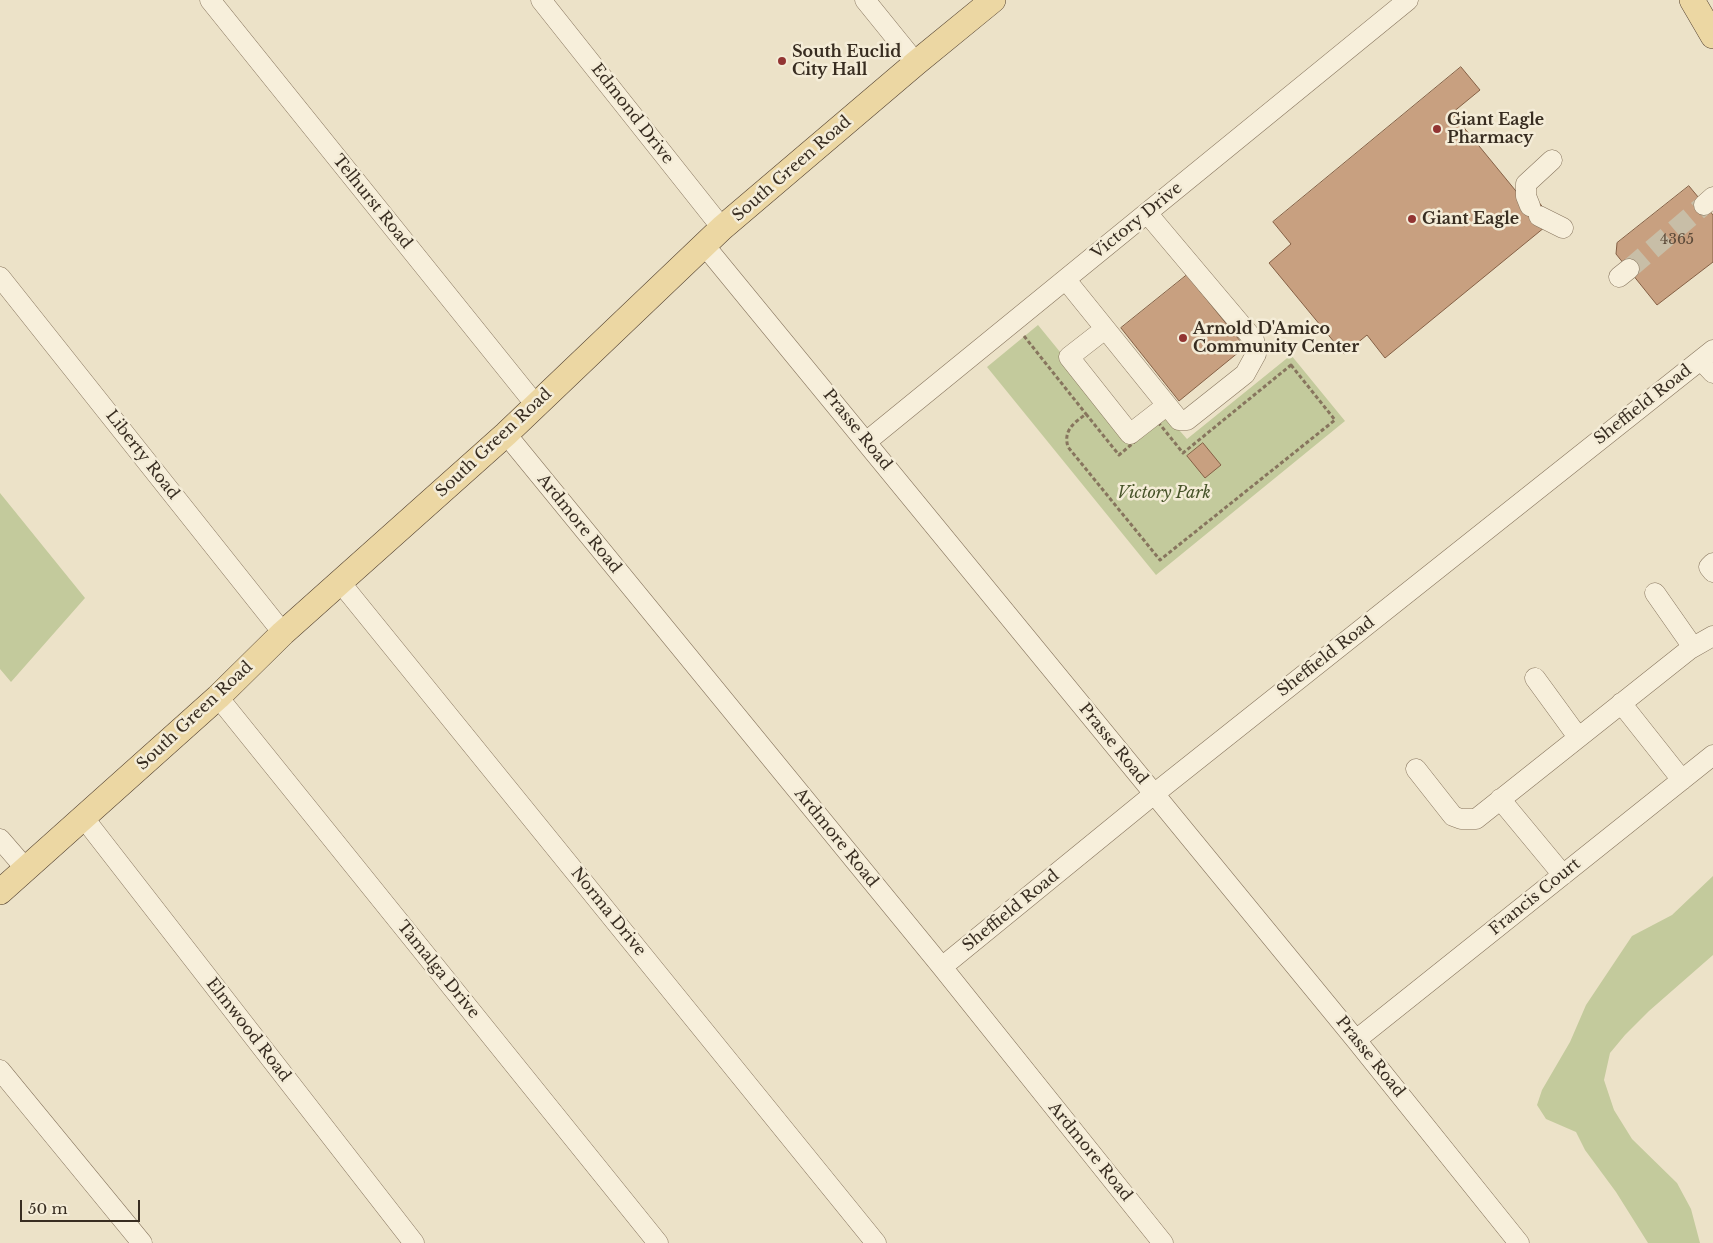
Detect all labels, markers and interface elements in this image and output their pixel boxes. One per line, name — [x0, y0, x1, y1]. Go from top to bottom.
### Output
place label: South Euclid City Hall — [792, 42, 901, 80]
marker: South Euclid City Hall — [776, 55, 788, 67]
street label: Edmond Drive — [587, 60, 677, 168]
place label: Giant Eagle Pharmacy — [1447, 110, 1544, 148]
street label: South Green Road — [729, 112, 855, 226]
marker: Giant Eagle Pharmacy — [1431, 123, 1443, 135]
street label: Telhurst Road — [328, 151, 416, 253]
street label: Victory Drive — [1088, 179, 1186, 263]
place label: Giant Eagle — [1422, 209, 1519, 229]
marker: Giant Eagle — [1406, 213, 1418, 225]
house number: 4365 — [1660, 232, 1694, 248]
place label: Arnold D'Amico Community Center — [1193, 319, 1359, 357]
marker: Arnold D'Amico Community Center — [1177, 332, 1189, 344]
street label: Sheffield Road — [1590, 361, 1696, 449]
street label: South Green Road — [432, 384, 556, 502]
street label: Prasse Road — [819, 386, 895, 474]
street label: Liberty Road — [101, 407, 183, 503]
street label: Ardmore Road — [533, 471, 625, 577]
park label: Victory Park — [1117, 483, 1211, 503]
street label: Sheffield Road — [1273, 613, 1379, 701]
street label: South Green Road — [133, 657, 257, 775]
street label: Prasse Road — [1075, 700, 1151, 788]
street label: Ardmore Road — [790, 785, 882, 891]
street label: Francis Court — [1486, 854, 1584, 940]
street label: Norma Drive — [566, 864, 650, 960]
street label: Sheffield Road — [959, 866, 1063, 956]
street label: Tamalga Drive — [393, 917, 483, 1023]
street label: Elmwood Road — [202, 974, 294, 1086]
street label: Prasse Road — [1332, 1013, 1408, 1101]
street label: Ardmore Road — [1044, 1099, 1136, 1205]
scale bar — [22, 1190, 142, 1222]
text: 50 m — [28, 1199, 68, 1218]

